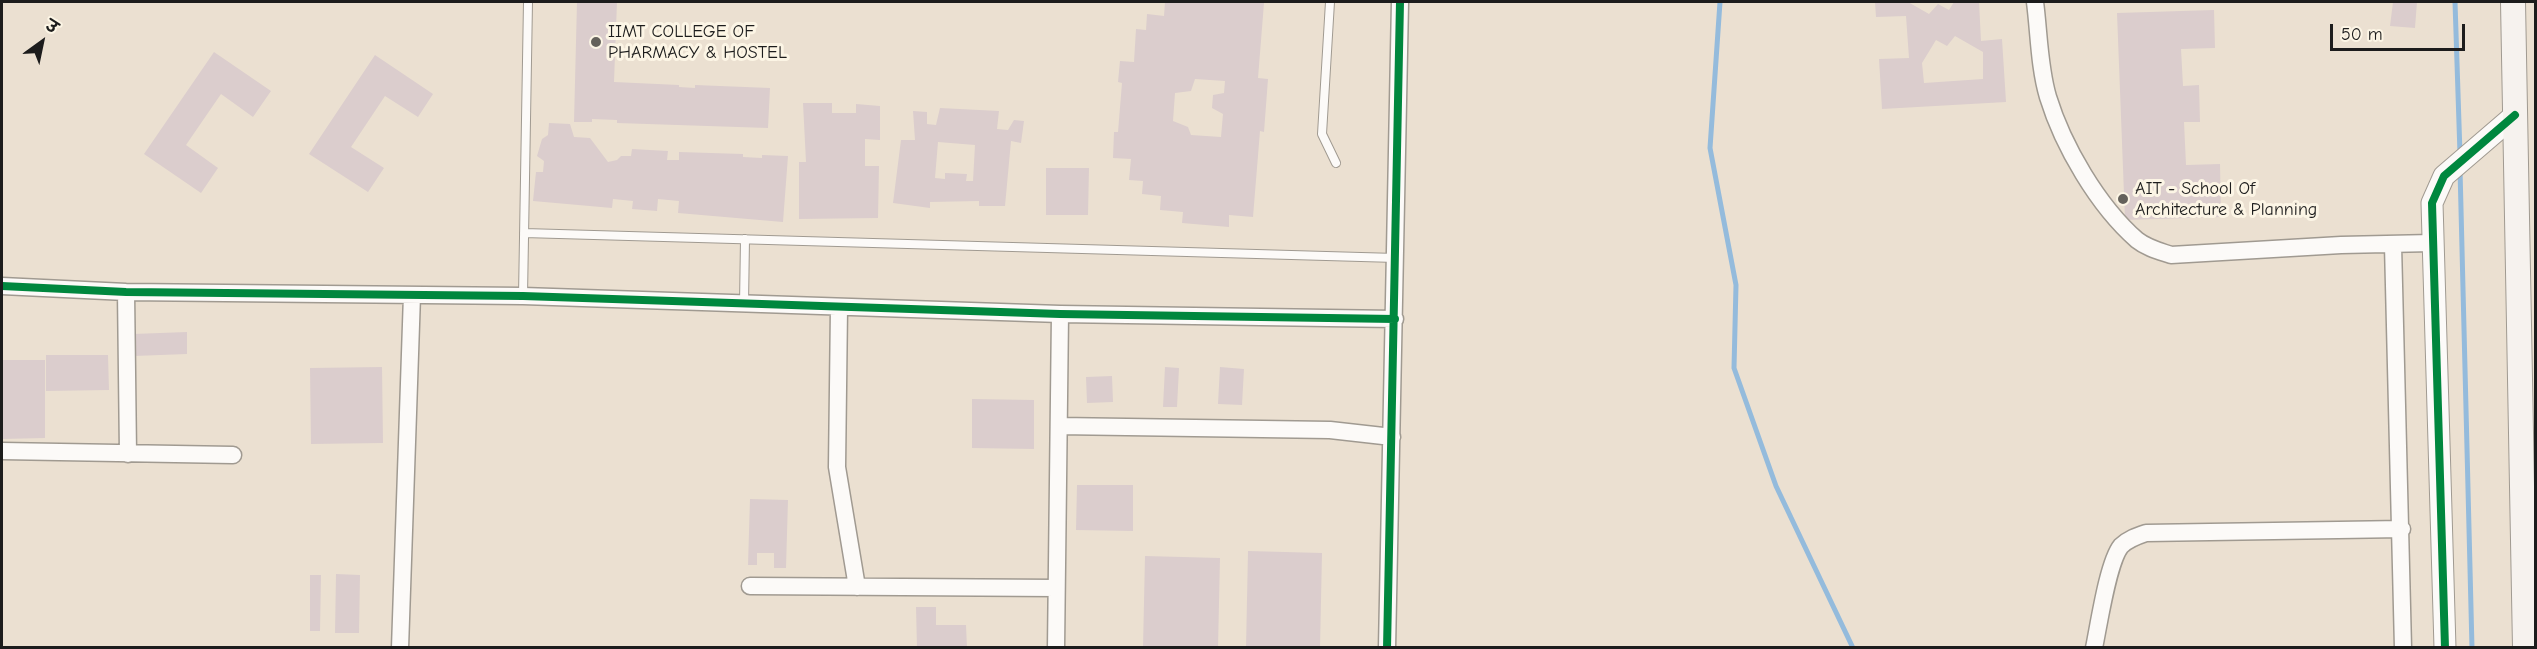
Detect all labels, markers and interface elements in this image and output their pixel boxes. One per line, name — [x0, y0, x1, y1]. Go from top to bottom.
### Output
north arrow — [12, 12, 72, 72]
scale bar — [2333, 12, 2468, 50]
text: उ — [42, 16, 61, 37]
place label: IIMT COLLEGE OF PHARMACY & HOSTEL — [608, 21, 787, 63]
text: 50 m — [2341, 24, 2383, 45]
marker: IIMT COLLEGE OF PHARMACY & HOSTEL — [589, 35, 603, 49]
place label: AIT - School Of Architecture & Planning — [2135, 178, 2317, 220]
marker: AIT - School Of Architecture & Planning — [2116, 192, 2130, 206]

